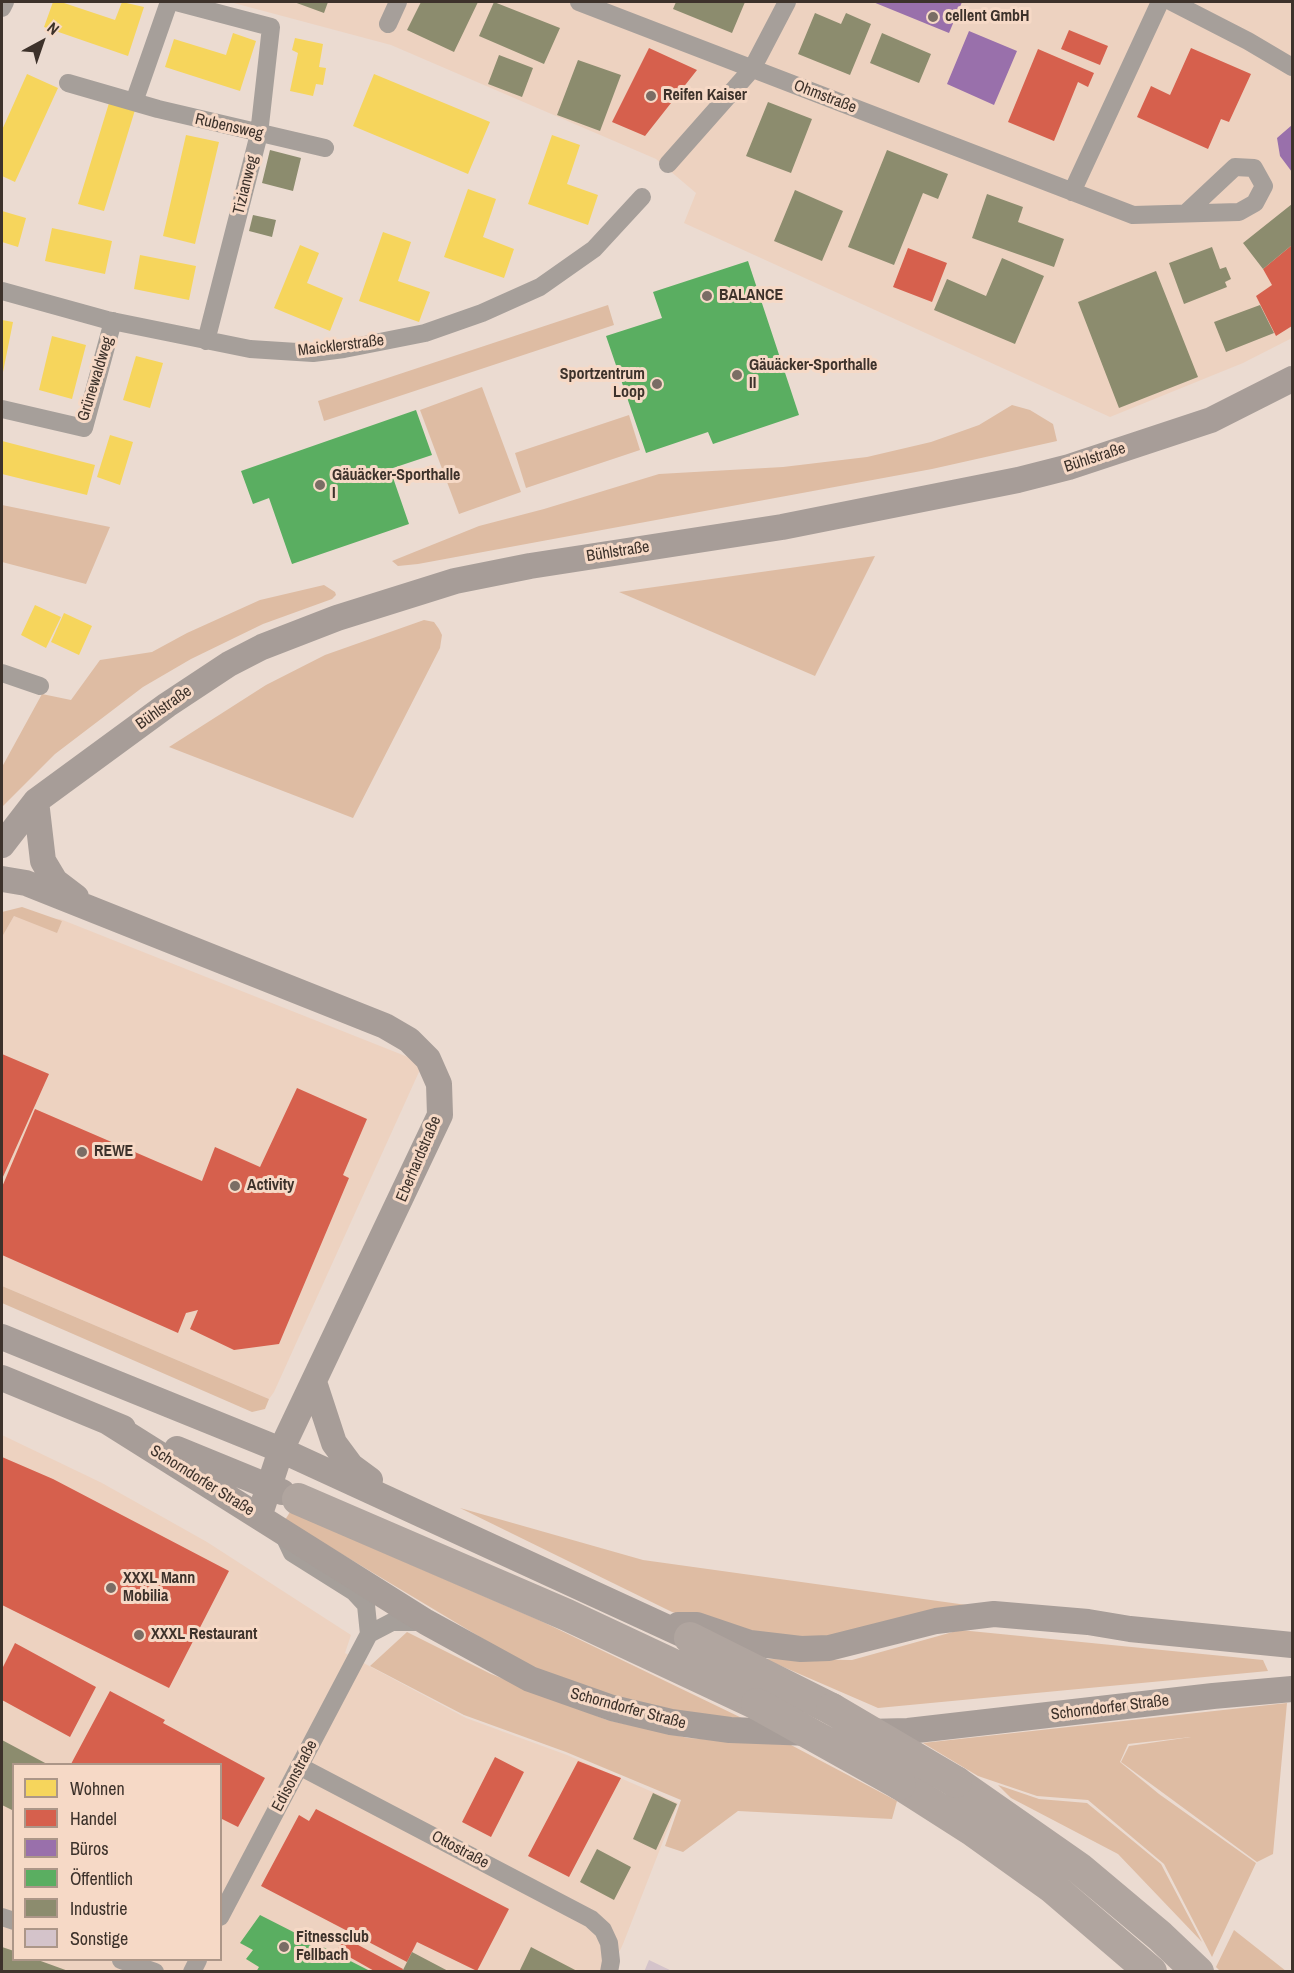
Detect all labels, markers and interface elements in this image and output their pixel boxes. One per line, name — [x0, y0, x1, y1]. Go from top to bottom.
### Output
place label: cellent GmbH — [945, 7, 1030, 27]
marker: cellent GmbH — [926, 10, 940, 24]
north arrow — [12, 12, 72, 72]
text: N — [43, 17, 64, 40]
street label: Ohmstraße — [791, 76, 859, 118]
place label: Reifen Kaiser — [663, 86, 747, 106]
marker: Reifen Kaiser — [644, 89, 658, 103]
street label: Rubensweg — [193, 110, 265, 144]
street label: Tizianweg — [229, 153, 263, 217]
place label: BALANCE — [719, 286, 783, 306]
marker: BALANCE — [700, 289, 714, 303]
street label: Maicklerstraße — [297, 331, 385, 361]
street label: Grünewaldweg — [74, 334, 118, 424]
place label: Gäuäcker-Sporthalle II — [749, 356, 877, 394]
place label: Sportzentrum Loop — [560, 365, 645, 403]
marker: Gäuäcker-Sporthalle II — [730, 368, 744, 382]
marker: Sportzentrum Loop — [650, 377, 664, 391]
street label: Bühlstraße — [1062, 439, 1128, 477]
place label: Gäuäcker-Sporthalle I — [332, 466, 460, 504]
marker: Gäuäcker-Sporthalle I — [313, 478, 327, 492]
street label: Bühlstraße — [585, 538, 651, 566]
street label: Bühlstraße — [133, 682, 195, 734]
street label: Eberhardstraße — [392, 1113, 446, 1205]
place label: REWE — [94, 1142, 133, 1162]
marker: REWE — [75, 1145, 89, 1159]
place label: Activity — [247, 1176, 294, 1196]
marker: Activity — [228, 1179, 242, 1193]
street label: Schorndorfer Straße — [147, 1441, 257, 1521]
place label: XXXL Mann Mobilia — [123, 1569, 195, 1607]
marker: XXXL Mann Mobilia — [104, 1581, 118, 1595]
place label: XXXL Restaurant — [151, 1625, 257, 1645]
marker: XXXL Restaurant — [132, 1628, 146, 1642]
street label: Schorndorfer Straße — [568, 1684, 688, 1734]
street label: Schorndorfer Straße — [1050, 1691, 1170, 1725]
street label: Edisonstraße — [268, 1737, 322, 1815]
legend — [12, 1763, 222, 1961]
text: Wohnen — [70, 1776, 125, 1801]
text: Handel — [70, 1806, 117, 1831]
street label: Ottostraße — [428, 1827, 492, 1873]
text: Büros — [70, 1836, 109, 1861]
text: Öffentlich — [70, 1866, 133, 1891]
text: Industrie — [70, 1896, 127, 1921]
text: Sonstige — [70, 1926, 128, 1951]
place label: Fitnessclub Fellbach — [296, 1928, 369, 1966]
marker: Fitnessclub Fellbach — [277, 1940, 291, 1954]

